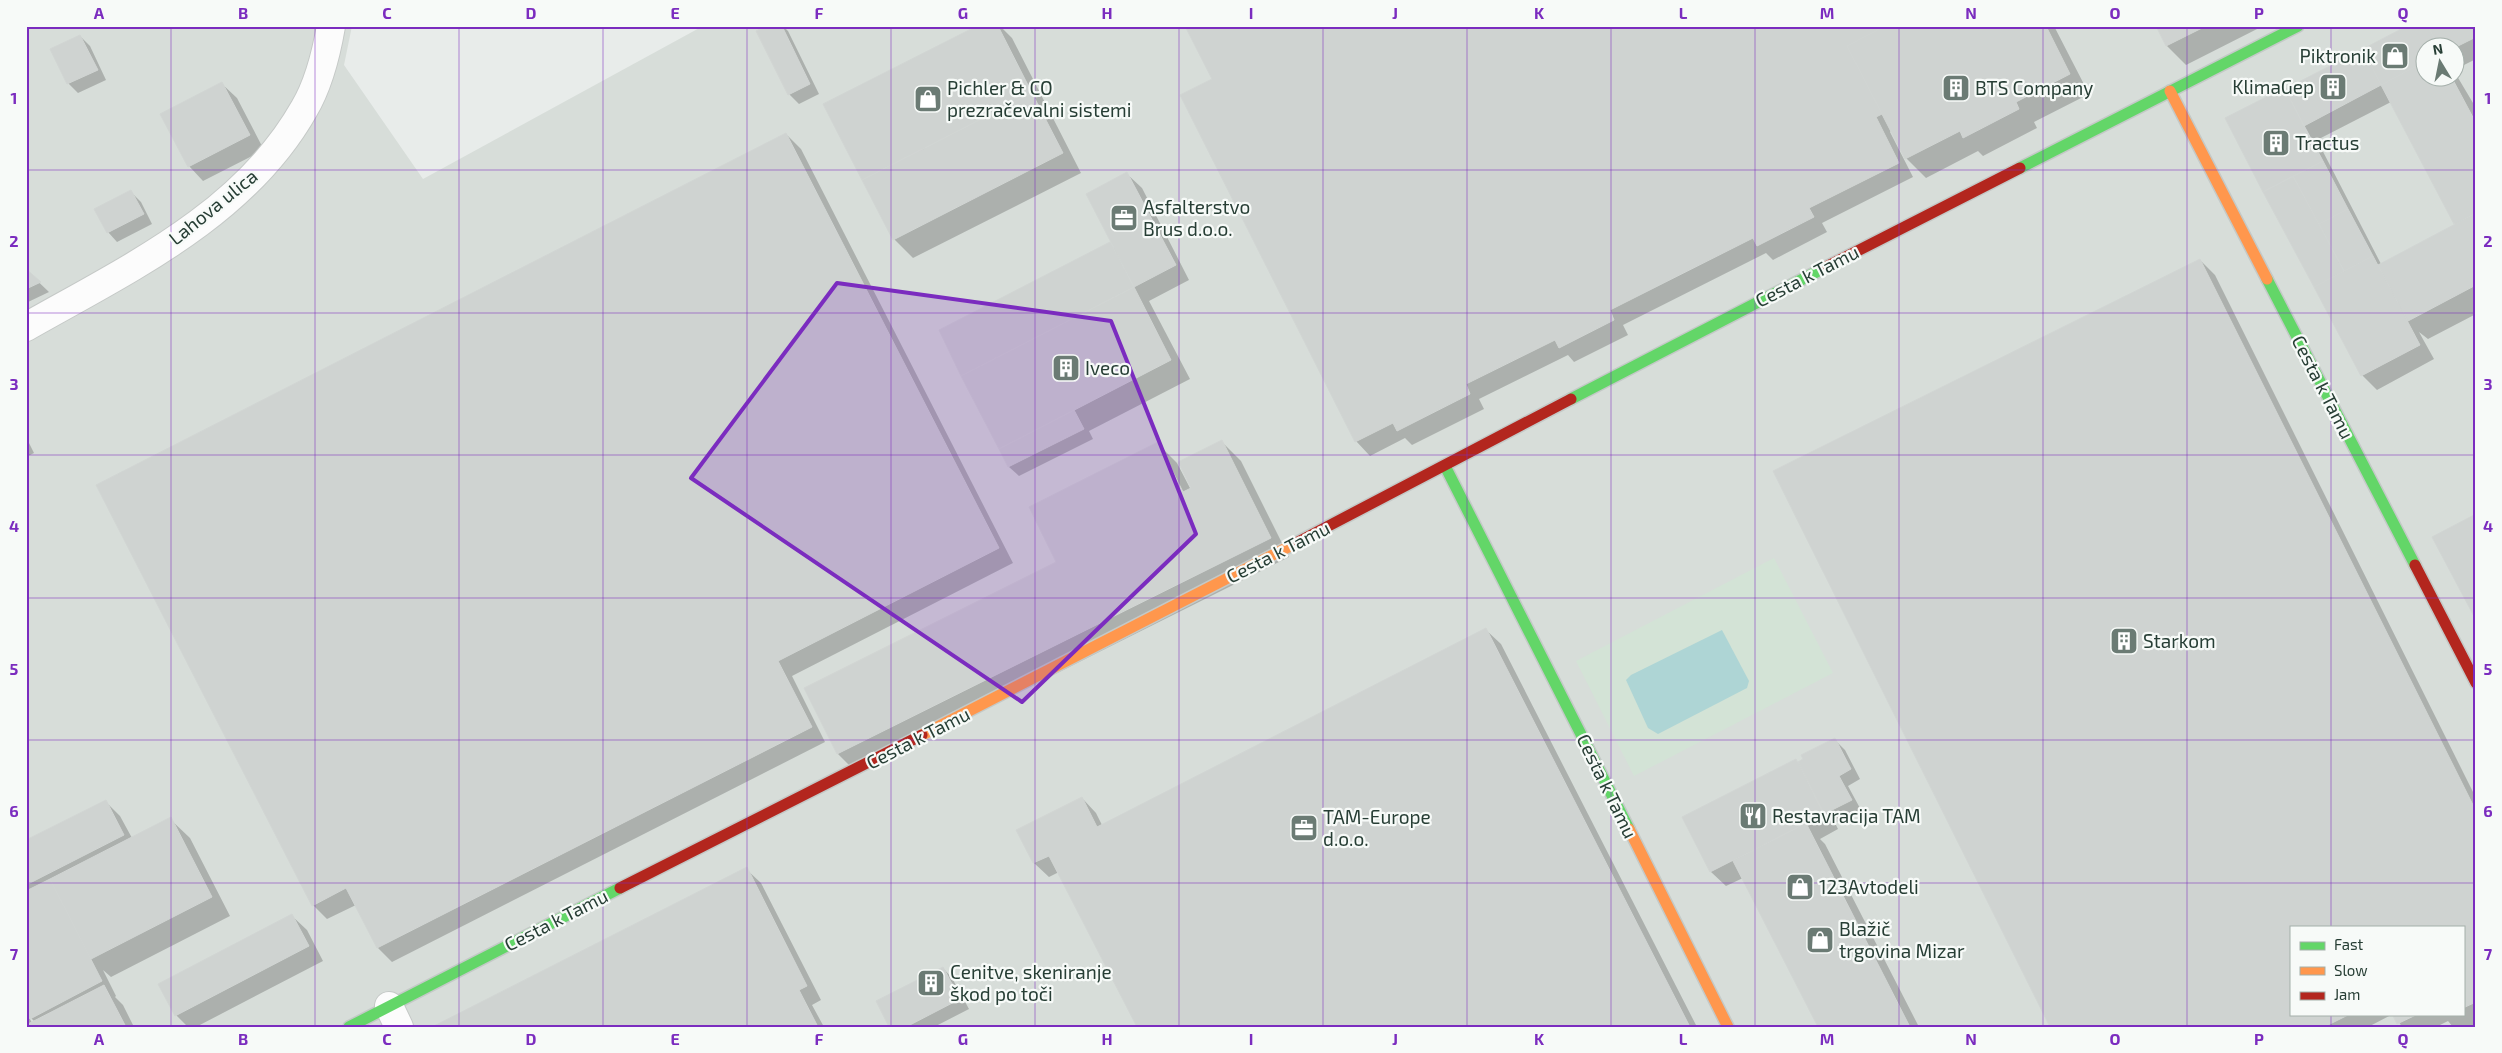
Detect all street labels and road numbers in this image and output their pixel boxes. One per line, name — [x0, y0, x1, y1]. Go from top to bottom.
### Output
street label: Lahova ulica — [164, 164, 262, 249]
street label: Cesta k Tamu — [1751, 240, 1862, 311]
street label: Cesta k Tamu — [2288, 331, 2359, 442]
street label: Cesta k Tamu — [1222, 516, 1333, 587]
street label: Cesta k Tamu — [862, 702, 973, 773]
street label: Cesta k Tamu — [1572, 730, 1643, 842]
street label: Cesta k Tamu — [500, 884, 611, 955]

